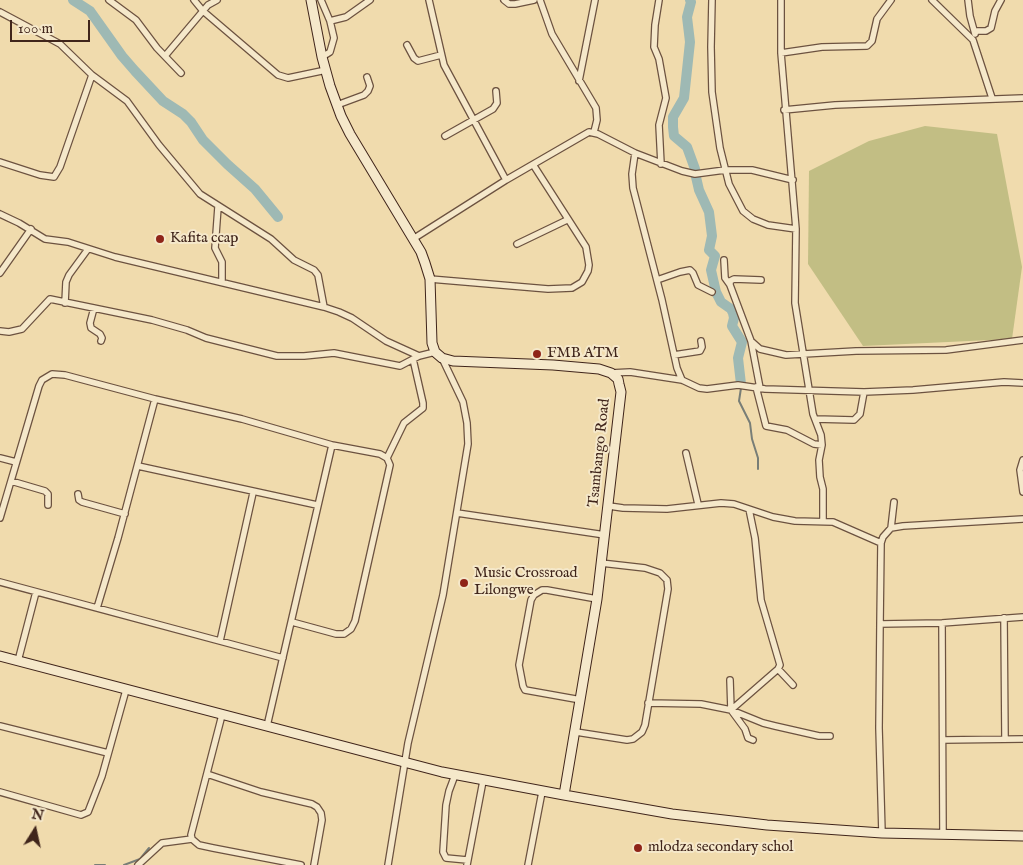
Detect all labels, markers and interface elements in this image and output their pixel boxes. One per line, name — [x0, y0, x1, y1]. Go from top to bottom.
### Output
scale bar — [12, 10, 92, 42]
text: 100 m — [18, 19, 53, 38]
place label: Kafita ccap — [170, 230, 238, 248]
marker: Kafita ccap — [154, 233, 166, 245]
place label: FMB ATM — [547, 345, 619, 363]
marker: FMB ATM — [531, 348, 543, 360]
street label: Tsambango Road — [585, 398, 615, 508]
place label: Music Crossroad Lilongwe — [474, 565, 578, 600]
marker: Music Crossroad Lilongwe — [458, 577, 470, 589]
north arrow — [10, 805, 60, 855]
text: N — [30, 805, 45, 825]
place label: mlodza secondary schol — [648, 839, 793, 857]
marker: mlodza secondary schol — [632, 842, 644, 854]

